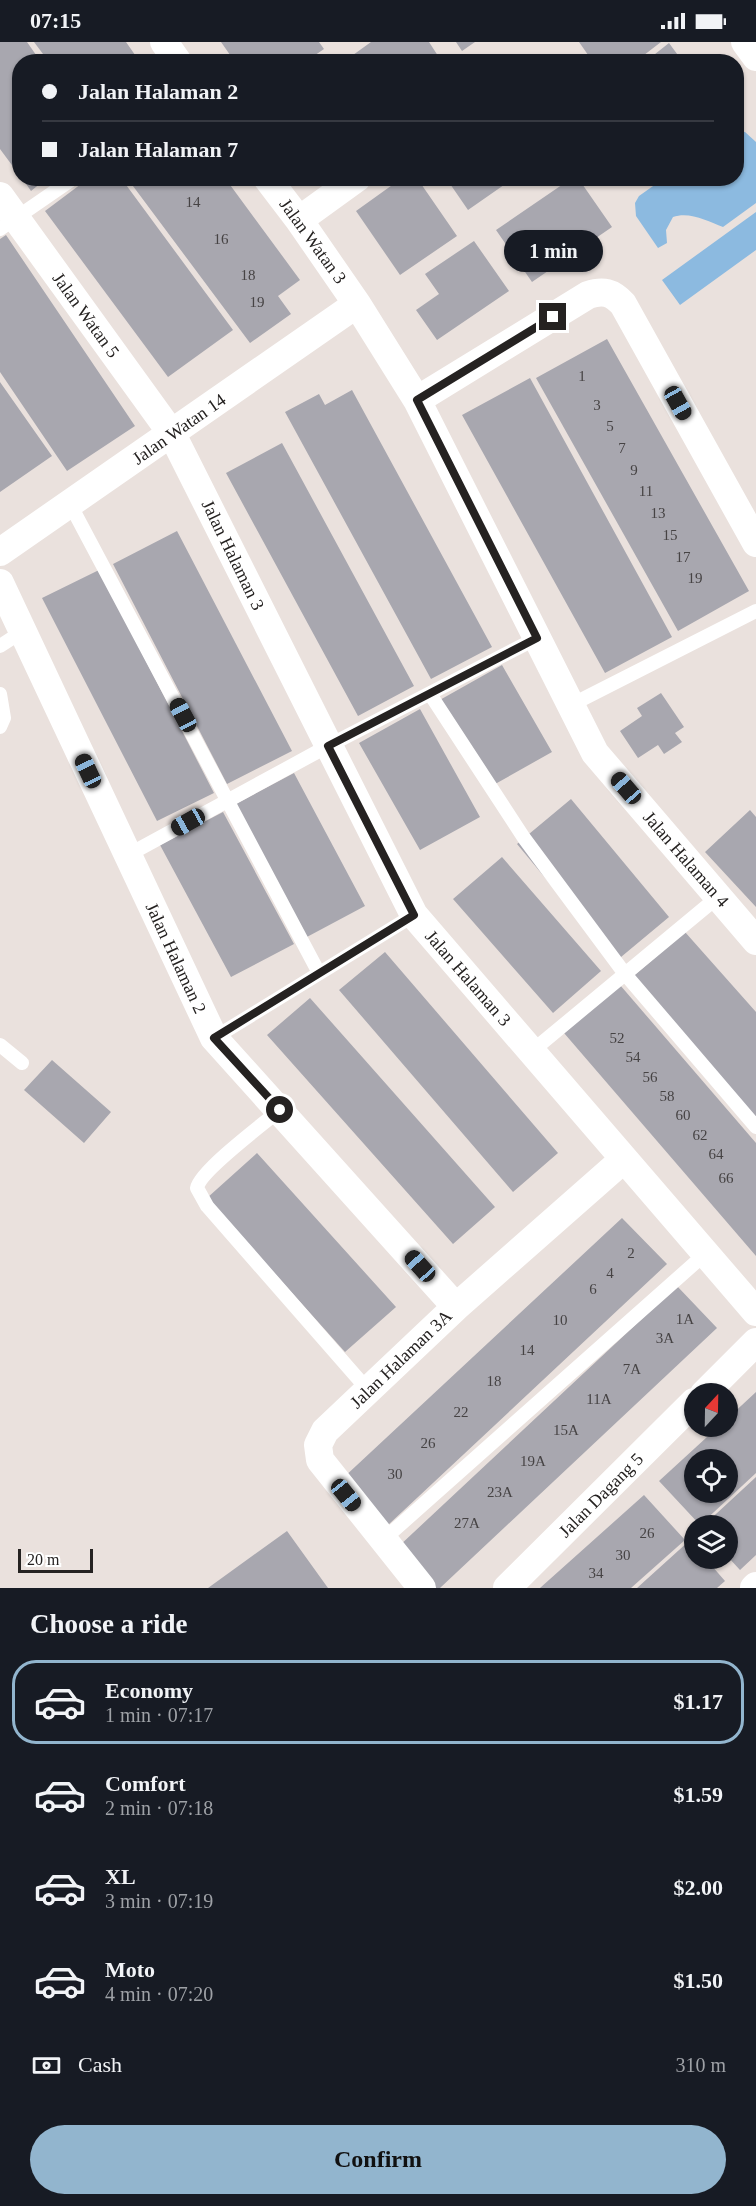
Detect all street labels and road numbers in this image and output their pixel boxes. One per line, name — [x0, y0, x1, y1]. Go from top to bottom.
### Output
street label: Jalan Watan 3 — [275, 195, 351, 287]
street label: Jalan Watan 5 — [48, 269, 124, 361]
street label: Jalan Watan 14 — [129, 389, 229, 469]
street label: Jalan Halaman 3 — [198, 497, 268, 613]
street label: Jalan Halaman 4 — [639, 807, 733, 911]
street label: Jalan Halaman 2 — [142, 899, 210, 1017]
street label: Jalan Halaman 3 — [421, 926, 515, 1030]
street label: Jalan Halaman 3A — [346, 1306, 456, 1412]
street label: Jalan Dagang 5 — [555, 1449, 647, 1541]

